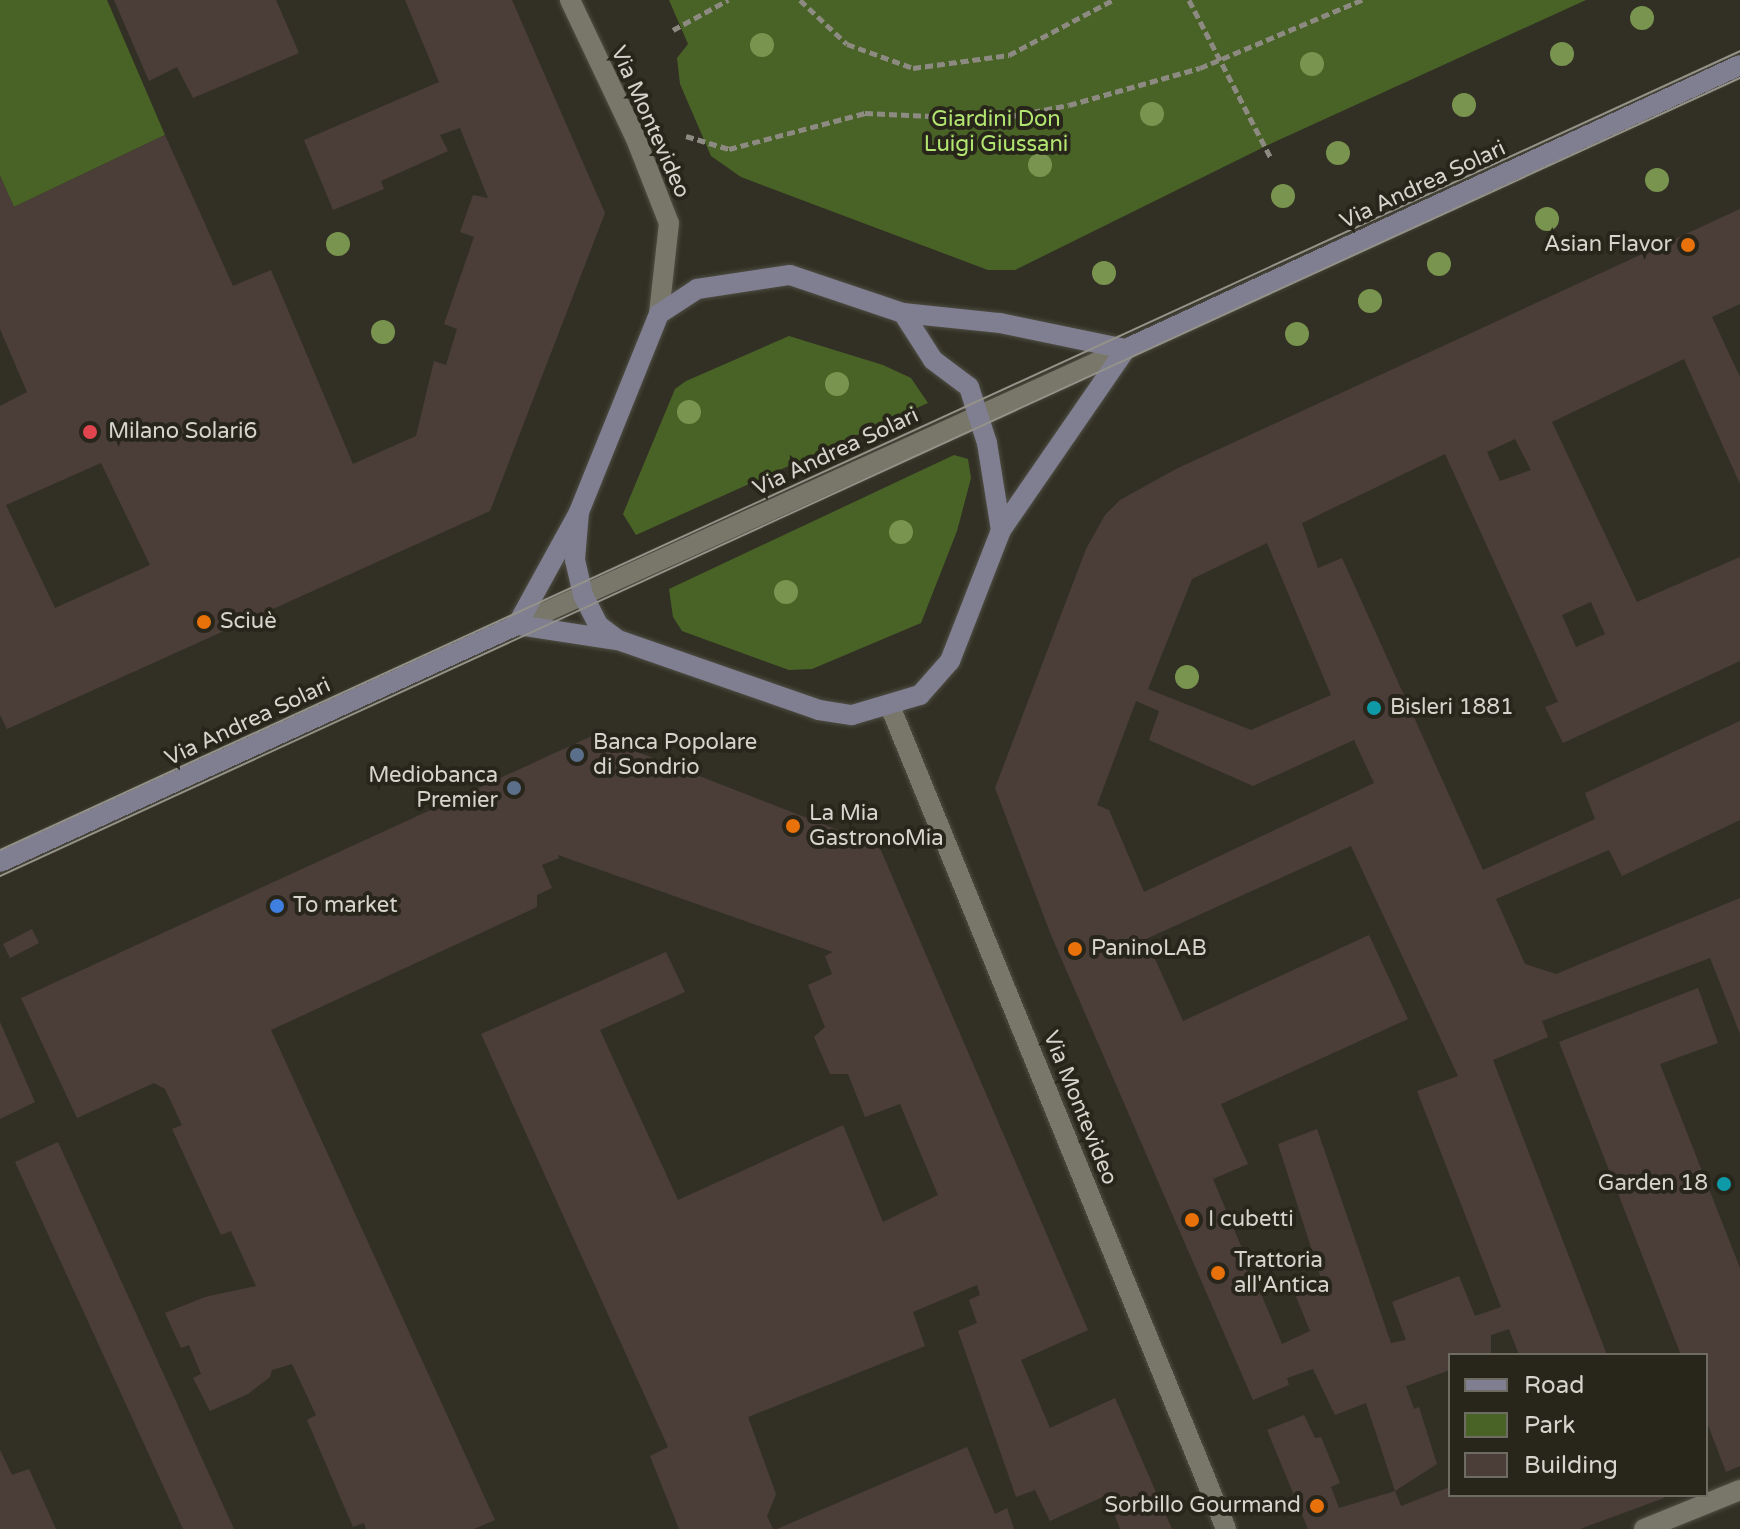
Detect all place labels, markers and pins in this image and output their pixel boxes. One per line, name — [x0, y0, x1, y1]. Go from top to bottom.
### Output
place label: Asian Flavor — [1544, 232, 1672, 258]
marker: Asian Flavor — [1679, 236, 1697, 254]
place label: Milano Solari6 — [108, 419, 257, 445]
marker: Milano Solari6 — [79, 421, 101, 443]
place label: Sciuè — [220, 609, 277, 635]
marker: Sciuè — [195, 613, 213, 631]
place label: Bisleri 1881 — [1390, 695, 1514, 721]
marker: Bisleri 1881 — [1365, 699, 1383, 717]
place label: Banca Popolare di Sondrio — [593, 729, 757, 780]
marker: Banca Popolare di Sondrio — [568, 746, 586, 764]
place label: Mediobanca Premier — [368, 762, 498, 814]
marker: Mediobanca Premier — [505, 779, 523, 797]
place label: La Mia GastronoMia — [809, 800, 944, 852]
marker: La Mia GastronoMia — [784, 817, 802, 835]
place label: To market — [293, 893, 398, 919]
marker: To market — [268, 897, 286, 915]
place label: PaninoLAB — [1091, 936, 1207, 962]
marker: PaninoLAB — [1066, 940, 1084, 958]
place label: Garden 18 — [1598, 1171, 1708, 1197]
marker: Garden 18 — [1715, 1175, 1733, 1193]
place label: I cubetti — [1208, 1207, 1294, 1233]
marker: I cubetti — [1183, 1211, 1201, 1229]
place label: Trattoria all'Antica — [1234, 1247, 1330, 1298]
marker: Trattoria all'Antica — [1209, 1264, 1227, 1282]
place label: Sorbillo Gourmand — [1105, 1493, 1301, 1519]
marker: Sorbillo Gourmand — [1308, 1497, 1326, 1515]

